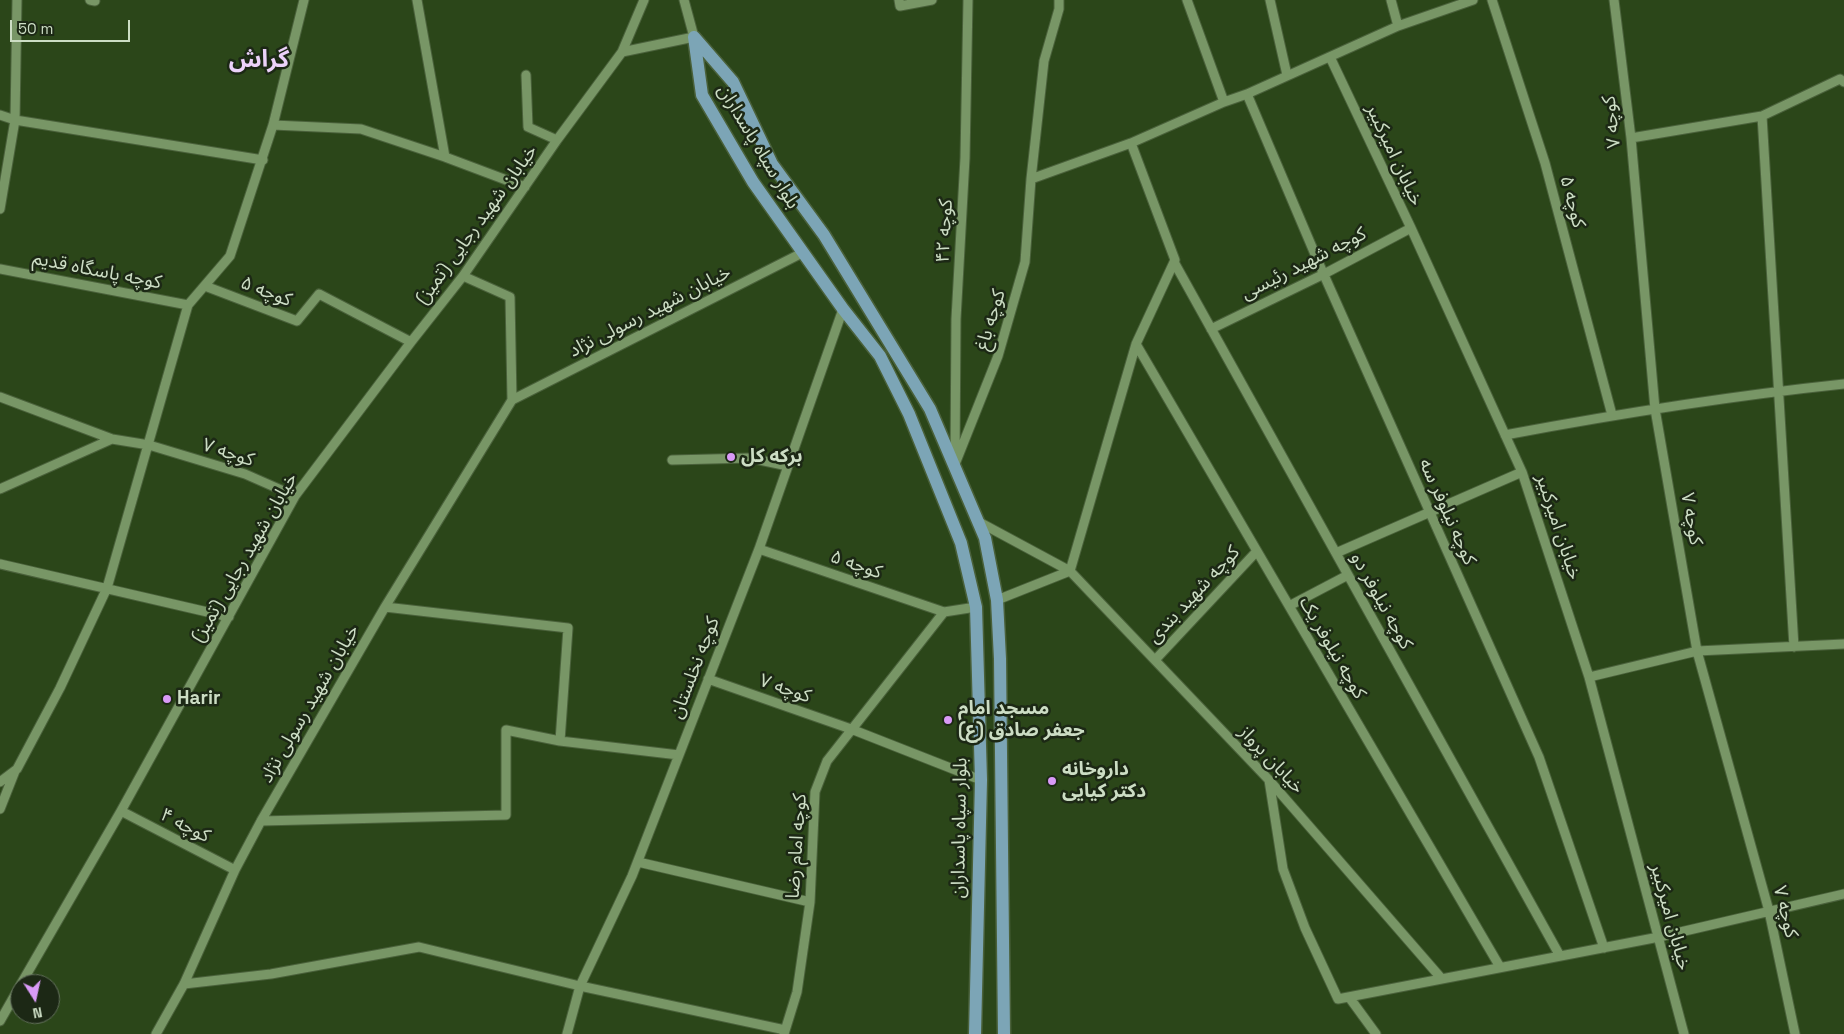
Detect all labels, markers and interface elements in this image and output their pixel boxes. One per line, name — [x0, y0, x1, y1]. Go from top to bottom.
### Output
scale bar — [12, 10, 132, 42]
text: 50 m — [18, 19, 53, 38]
district label: گراش — [229, 46, 289, 74]
street label: بلوار سپاه پاسداران — [712, 81, 804, 213]
street label: کوچه ۷ — [1598, 94, 1626, 150]
street label: خیابان امیرکبیر — [1360, 100, 1428, 210]
street label: خیابان شهید رجایی (تمیز) — [411, 141, 543, 309]
street label: کوچه ۵ — [1554, 173, 1590, 231]
street label: کوچه ۴۲ — [932, 199, 958, 263]
street label: کوچه شهید رئیسی — [1238, 223, 1370, 305]
street label: کوچه پاسگاه قدیم — [31, 247, 163, 295]
street label: خیابان شهید رسولی نژاد — [565, 261, 735, 363]
street label: کوچه ۵ — [237, 272, 295, 312]
street label: کوچه باغ — [971, 287, 1011, 353]
street label: کوچه ۷ — [199, 434, 257, 472]
place label: برکه کل — [741, 446, 802, 468]
marker: برکه کل — [725, 451, 737, 463]
street label: کوچه نیلوفر سه — [1413, 455, 1481, 569]
street label: خیابان شهید رجایی (تمیز) — [187, 469, 303, 647]
street label: خیابان امیرکبیر — [1530, 471, 1586, 583]
street label: کوچه ۷ — [1675, 491, 1707, 547]
street label: کوچه شهید بندی — [1143, 542, 1245, 648]
street label: کوچه ۵ — [827, 546, 885, 584]
street label: کوچه نیلوفر دو — [1345, 548, 1417, 654]
street label: کوچه نیلوفر یک — [1294, 593, 1370, 703]
street label: کوچه نخلستان — [665, 614, 725, 722]
street label: خیابان شهید رسولی نژاد — [255, 621, 365, 787]
street label: کوچه ۷ — [756, 670, 814, 708]
place label: Harir — [177, 688, 221, 710]
marker: Harir — [161, 693, 173, 705]
place label: مسجد امام جعفر صادق (ع) — [958, 698, 1085, 742]
marker: مسجد امام جعفر صادق (ع) — [942, 714, 954, 726]
street label: خیابان پرواز — [1233, 721, 1309, 799]
street label: بلوار سپاه پاسداران — [947, 757, 973, 899]
place label: داروخانه دکتر کیایی — [1062, 759, 1146, 803]
marker: داروخانه دکتر کیایی — [1046, 775, 1058, 787]
street label: کوچه امام رضا — [782, 793, 812, 899]
street label: کوچه ۴ — [156, 804, 214, 848]
street label: خیابان امیرکبیر — [1645, 861, 1695, 973]
street label: کوچه ۷ — [1768, 884, 1802, 940]
north arrow — [10, 974, 60, 1024]
text: N — [31, 1003, 44, 1022]

